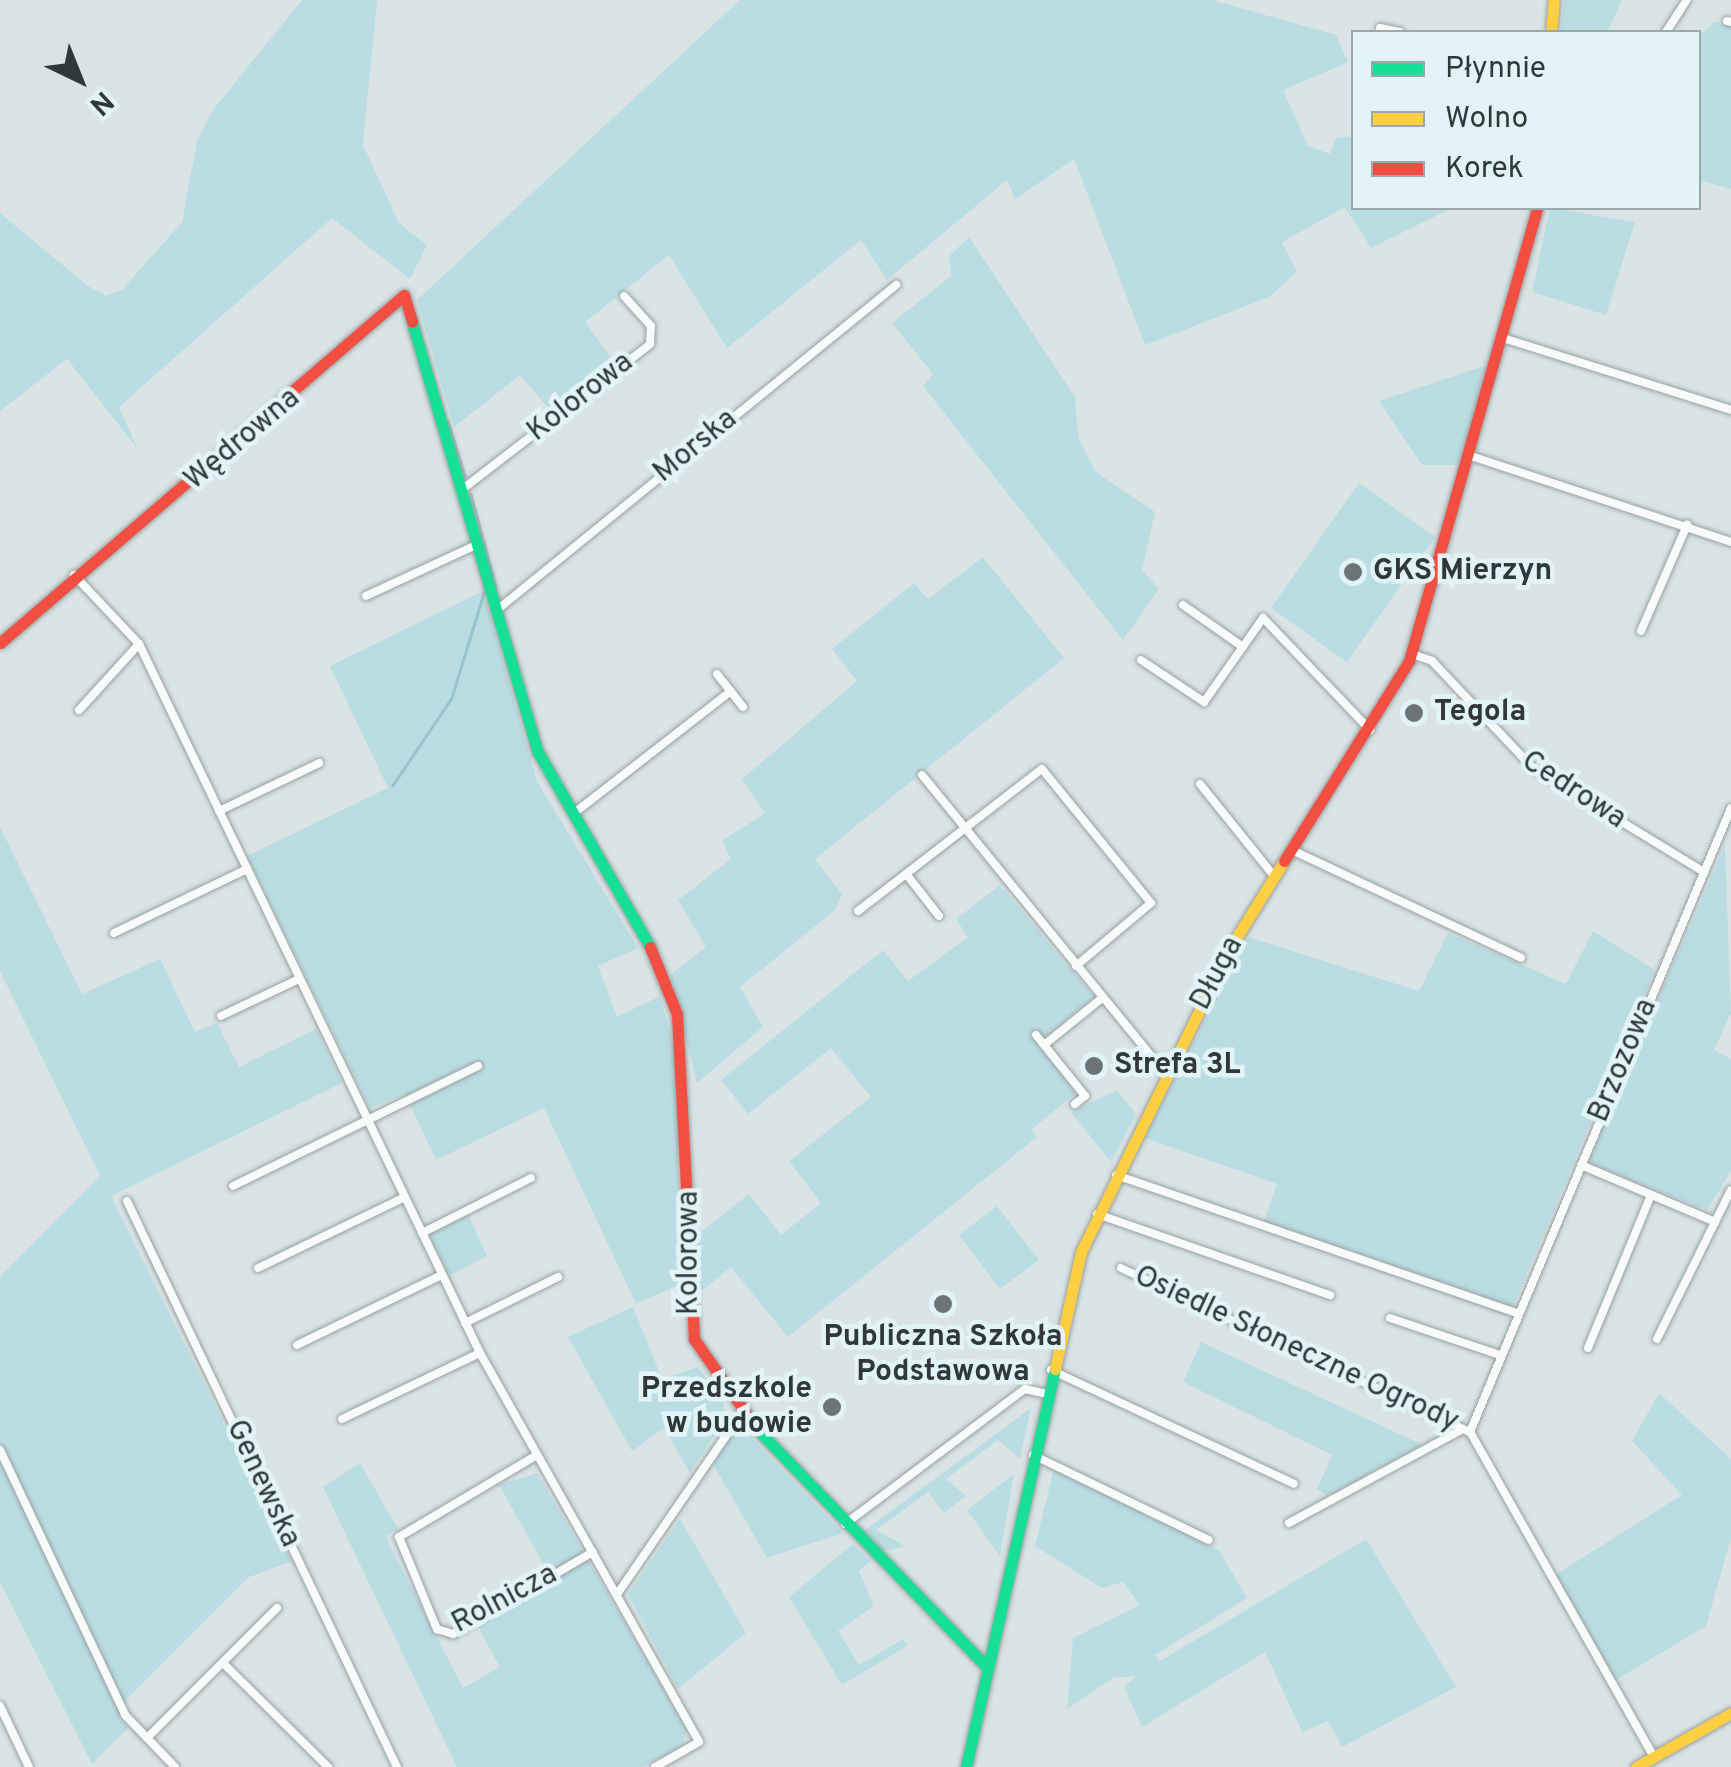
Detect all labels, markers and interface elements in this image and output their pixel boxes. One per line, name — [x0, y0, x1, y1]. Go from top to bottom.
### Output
north arrow — [30, 30, 130, 130]
legend — [1351, 30, 1701, 210]
text: Płynnie — [1445, 51, 1546, 88]
text: N — [81, 82, 120, 122]
text: Wolno — [1445, 101, 1528, 138]
text: Korek — [1445, 151, 1524, 188]
street label: Kolorowa — [521, 345, 641, 451]
street label: Wędrowna — [178, 381, 308, 499]
street label: Morska — [647, 402, 745, 492]
place label: GKS Mierzyn — [1373, 554, 1552, 590]
marker: GKS Mierzyn — [1342, 561, 1364, 583]
place label: Tegola — [1434, 695, 1526, 731]
marker: Tegola — [1403, 702, 1425, 724]
street label: Cedrowa — [1514, 744, 1632, 838]
street label: Długa — [1184, 931, 1252, 1017]
street label: Brzozowa — [1582, 994, 1666, 1128]
place label: Strefa 3L — [1114, 1048, 1241, 1084]
marker: Strefa 3L — [1083, 1055, 1105, 1077]
street label: Kolorowa — [672, 1191, 708, 1315]
street label: Osiedle Słoneczne Ogrody — [1128, 1259, 1464, 1441]
marker: Publiczna Szkoła Podstawowa — [932, 1293, 954, 1315]
place label: Publiczna Szkoła Podstawowa — [824, 1320, 1062, 1390]
place label: Przedszkole w budowie — [641, 1372, 812, 1442]
marker: Przedszkole w budowie — [821, 1396, 843, 1418]
street label: Genewska — [217, 1414, 307, 1554]
street label: Rolnicza — [446, 1557, 564, 1643]

